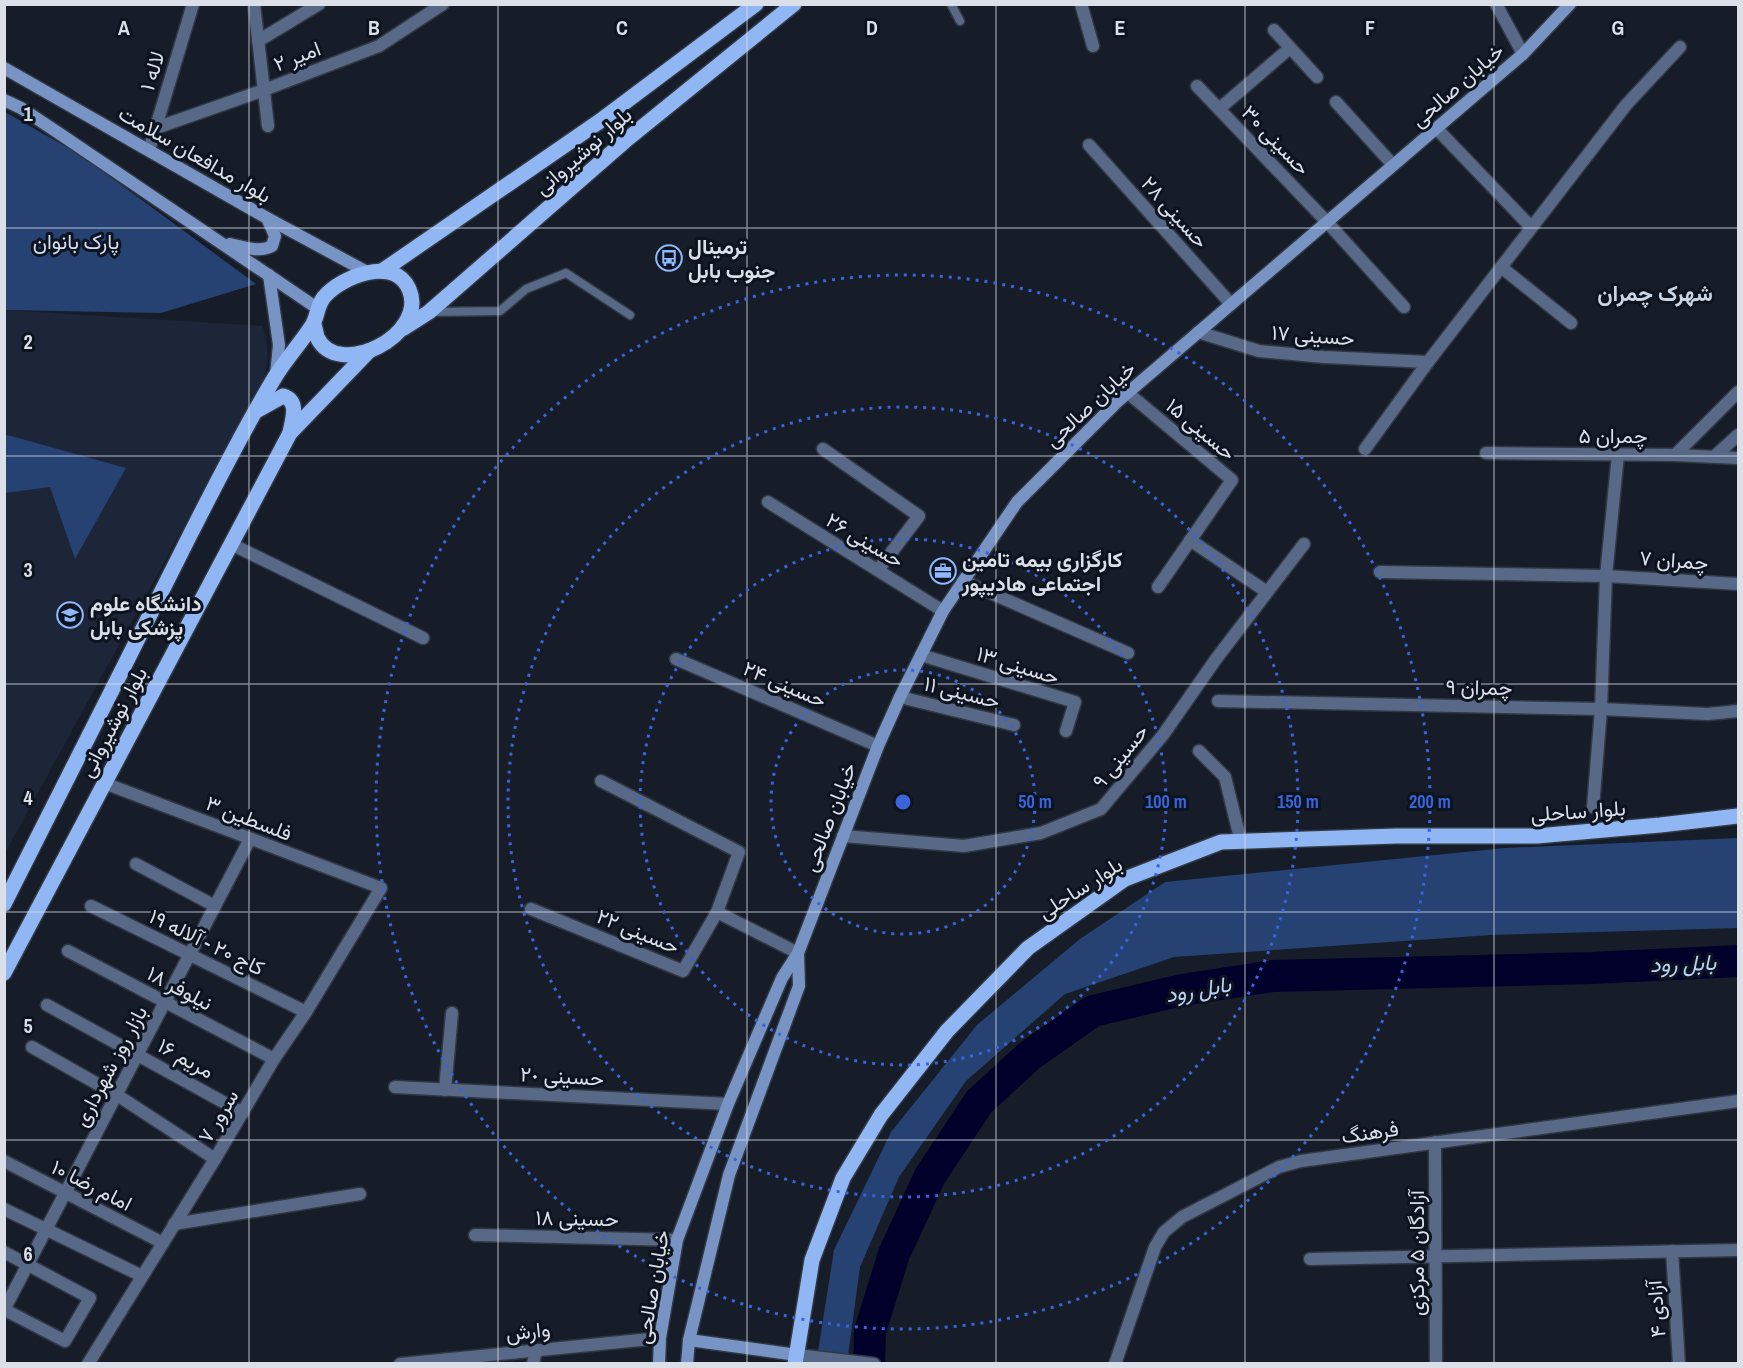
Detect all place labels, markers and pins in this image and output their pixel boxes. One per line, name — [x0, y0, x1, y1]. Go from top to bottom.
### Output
place label: ترمینال جنوب بابل — [688, 232, 775, 285]
bus stop icon: ترمینال جنوب بابل — [654, 243, 684, 273]
place label: کارگزاری بیمه تامین اجتماعی هادیپور — [961, 545, 1122, 598]
office icon: کارگزاری بیمه تامین اجتماعی هادیپور — [928, 556, 958, 586]
place label: دانشگاه علوم پزشکی بابل — [90, 589, 202, 642]
school or university icon: دانشگاه علوم پزشکی بابل — [55, 600, 85, 630]
centre of rings — [893, 792, 913, 812]

